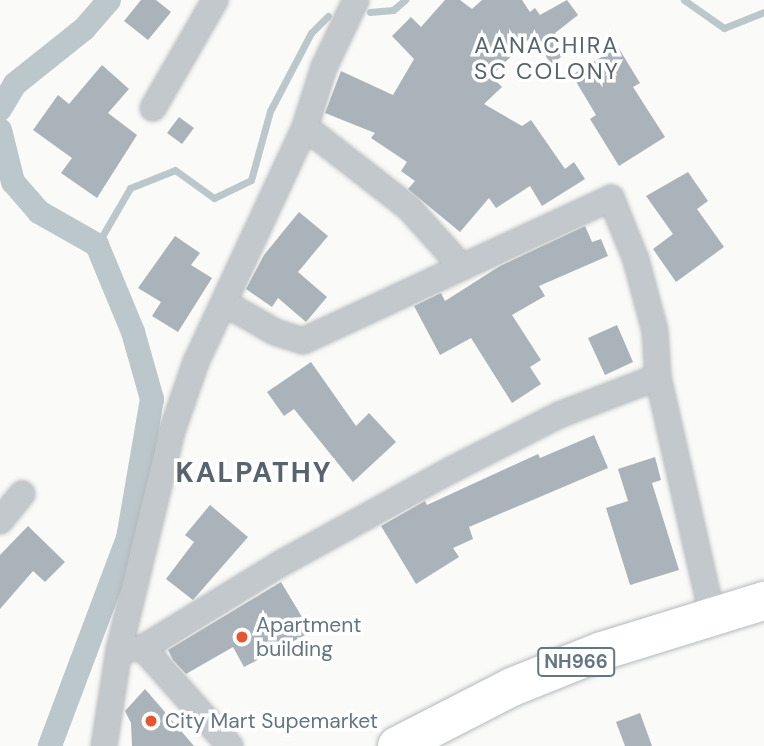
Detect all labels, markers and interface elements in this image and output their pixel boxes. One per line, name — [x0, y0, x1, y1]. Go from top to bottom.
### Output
district label: AANACHIRA SC COLONY — [475, 31, 619, 85]
district label: KALPATHY — [176, 456, 332, 490]
place label: Apartment building — [256, 612, 361, 662]
marker: Apartment building — [234, 629, 250, 645]
road number: NH966 — [536, 646, 616, 678]
place label: City Mart Supemarket — [165, 708, 378, 734]
marker: City Mart Supemarket — [143, 713, 159, 729]

